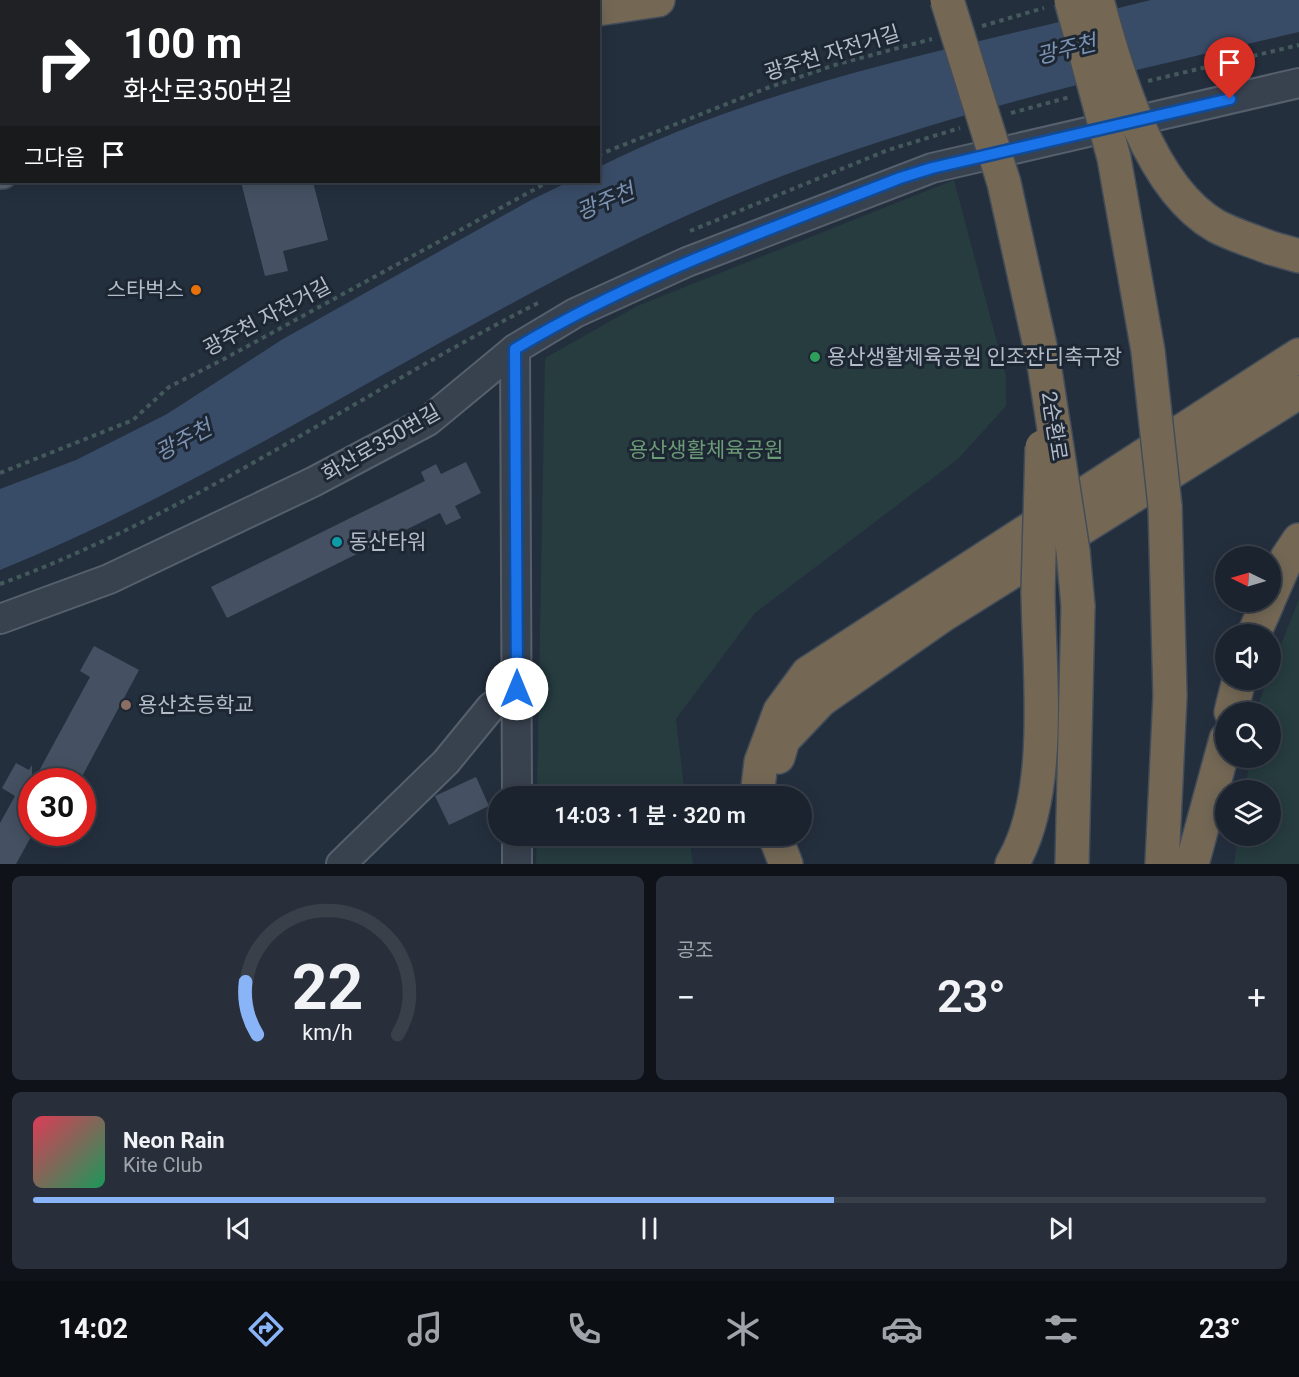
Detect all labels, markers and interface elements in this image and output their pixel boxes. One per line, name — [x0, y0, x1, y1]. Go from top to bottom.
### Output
text: 100 m — [123, 19, 242, 68]
street label: 광주천 자전거길 — [761, 21, 903, 85]
icon: right — [24, 24, 102, 102]
water label: 광주천 — [1034, 29, 1101, 69]
pin — [1204, 37, 1255, 99]
icon: arrive — [1213, 46, 1246, 79]
text: 화산로350번길 — [123, 75, 293, 107]
icon: arrive — [97, 138, 130, 171]
text: 그다음 — [24, 145, 85, 170]
water label: 광주천 — [572, 177, 641, 225]
street label: 광주천 자전거길 — [199, 273, 335, 361]
place label: 스타벅스 — [107, 278, 184, 302]
marker: 스타벅스 — [189, 283, 203, 297]
place label: 용산생활체육공원 인조잔디축구장 — [827, 345, 1122, 369]
marker: 용산생활체육공원 인조잔디축구장 — [808, 350, 822, 364]
street label: 2순환로 — [1037, 390, 1071, 462]
street label: 화산로350번길 — [318, 400, 444, 486]
water label: 광주천 — [151, 414, 218, 466]
park label: 용산생활체육공원 — [629, 438, 783, 462]
place label: 동산타워 — [349, 530, 426, 554]
marker: 동산타워 — [330, 535, 344, 549]
north arrow — [1215, 546, 1281, 612]
map controls — [1215, 546, 1281, 846]
button: sound — [1215, 624, 1281, 690]
position arrow — [485, 657, 549, 721]
place label: 용산초등학교 — [138, 693, 254, 717]
marker: 용산초등학교 — [119, 698, 133, 712]
button: search — [1215, 702, 1281, 768]
speed limit sign: 30 — [18, 768, 96, 846]
button: layers — [1215, 780, 1281, 846]
text: 14:03 · 1 분 · 320 m — [554, 803, 746, 828]
text: 공조 — [677, 938, 713, 962]
text: 22 — [292, 951, 364, 1024]
text: 23° — [937, 970, 1006, 1023]
text: − — [677, 978, 695, 1017]
text: + — [1247, 978, 1266, 1017]
text: km/h — [303, 1020, 353, 1045]
text: Neon Rain — [123, 1128, 225, 1153]
text: Kite Club — [123, 1153, 203, 1177]
icon: previous — [222, 1212, 255, 1245]
icon: pause — [633, 1212, 666, 1245]
icon: next — [1044, 1212, 1077, 1245]
icon: directions — [245, 1308, 287, 1350]
icon: music — [404, 1308, 446, 1350]
icon: phone — [563, 1308, 605, 1350]
icon: climate — [722, 1308, 764, 1350]
icon: car — [881, 1308, 923, 1350]
icon: filters — [1040, 1308, 1082, 1350]
text: 14:02 — [58, 1313, 128, 1345]
text: 23° — [1199, 1313, 1240, 1345]

